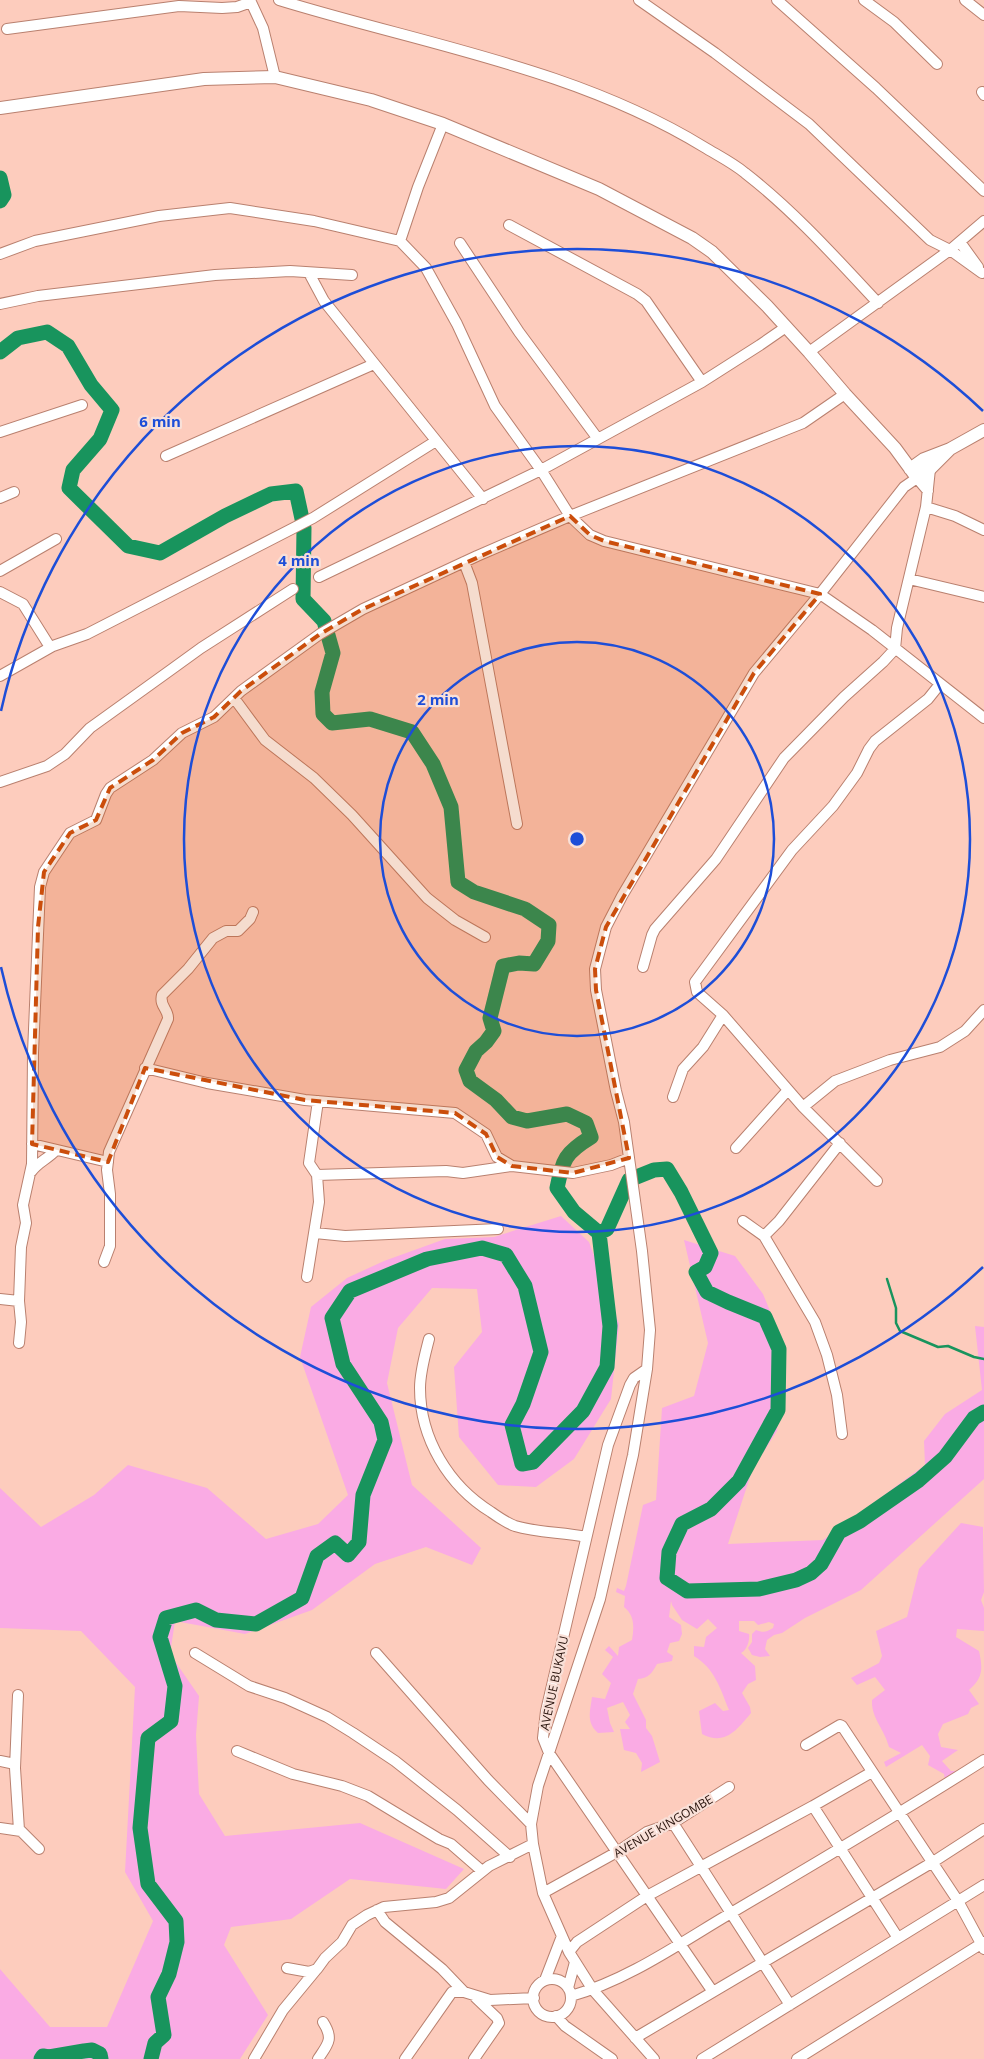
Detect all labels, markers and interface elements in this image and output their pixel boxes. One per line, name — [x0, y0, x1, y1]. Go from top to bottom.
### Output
text: 6 min — [139, 411, 181, 431]
text: 4 min — [278, 550, 320, 570]
text: 2 min — [417, 689, 459, 709]
centre of rings — [568, 830, 586, 848]
street label: AVENUE BUKAVU — [536, 1634, 572, 1732]
street label: AVENUE KINGOMBE — [610, 1791, 716, 1861]

